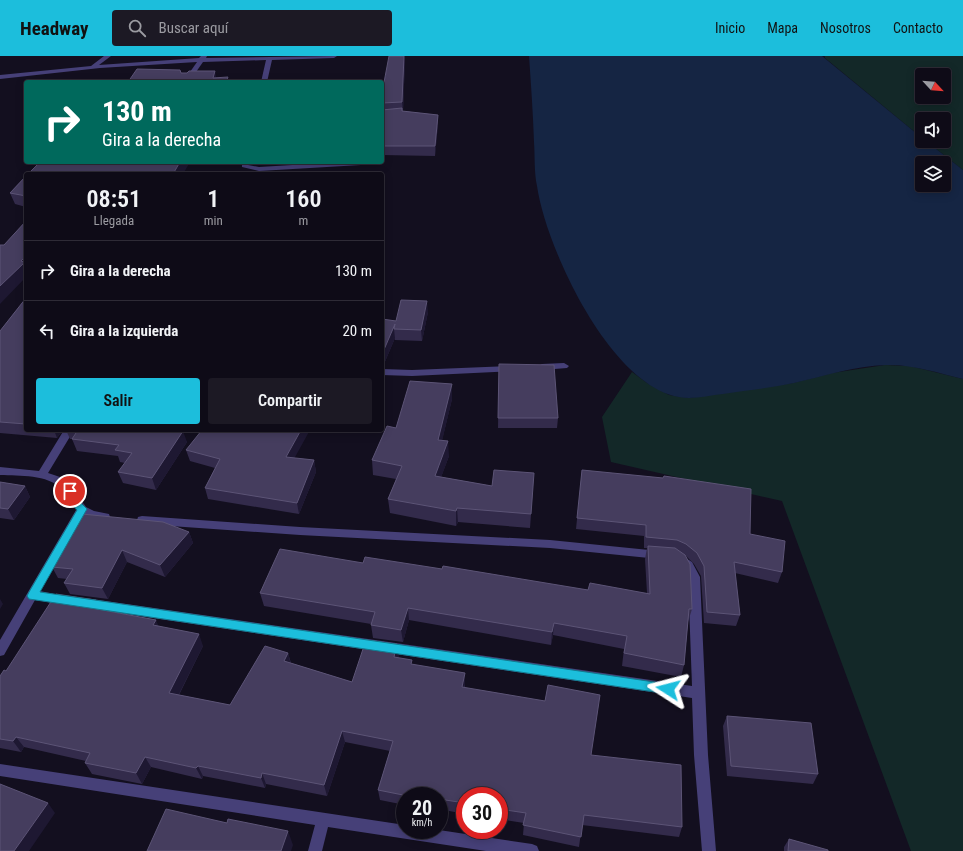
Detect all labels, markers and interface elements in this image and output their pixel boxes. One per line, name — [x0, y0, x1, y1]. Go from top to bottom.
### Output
search box — [112, 10, 392, 46]
text: Headway — [20, 17, 88, 40]
icon: search — [126, 17, 148, 39]
text: Buscar aquí — [158, 19, 228, 37]
text: Inicio — [715, 20, 745, 36]
text: Mapa — [767, 20, 798, 36]
text: Nosotros — [820, 20, 871, 36]
text: Contacto — [893, 20, 943, 36]
north arrow — [915, 68, 951, 104]
map controls — [915, 68, 951, 192]
text: 130 m — [102, 95, 172, 128]
icon: right — [36, 96, 88, 148]
button: sound — [915, 112, 951, 148]
text: Gira a la derecha — [102, 129, 221, 150]
button: layers — [915, 156, 951, 192]
text: 08:51 — [87, 185, 141, 213]
text: 1 — [207, 185, 219, 213]
text: 160 — [285, 185, 321, 213]
text: Llegada — [94, 213, 134, 228]
text: min — [204, 213, 223, 228]
text: m — [298, 213, 308, 228]
icon: right — [36, 260, 58, 282]
text: Gira a la derecha — [70, 262, 171, 280]
text: 130 m — [335, 262, 372, 280]
icon: left — [36, 320, 58, 342]
text: Gira a la izquierda — [70, 322, 178, 340]
text: 20 m — [342, 322, 372, 340]
button: Salir — [36, 378, 200, 424]
button: Compartir — [208, 378, 372, 424]
pin — [53, 474, 87, 508]
icon: arrive — [59, 480, 81, 502]
position arrow — [647, 668, 689, 710]
speed limit sign: 30 — [456, 787, 508, 839]
text: 20 — [412, 796, 432, 820]
text: km/h — [412, 817, 432, 828]

